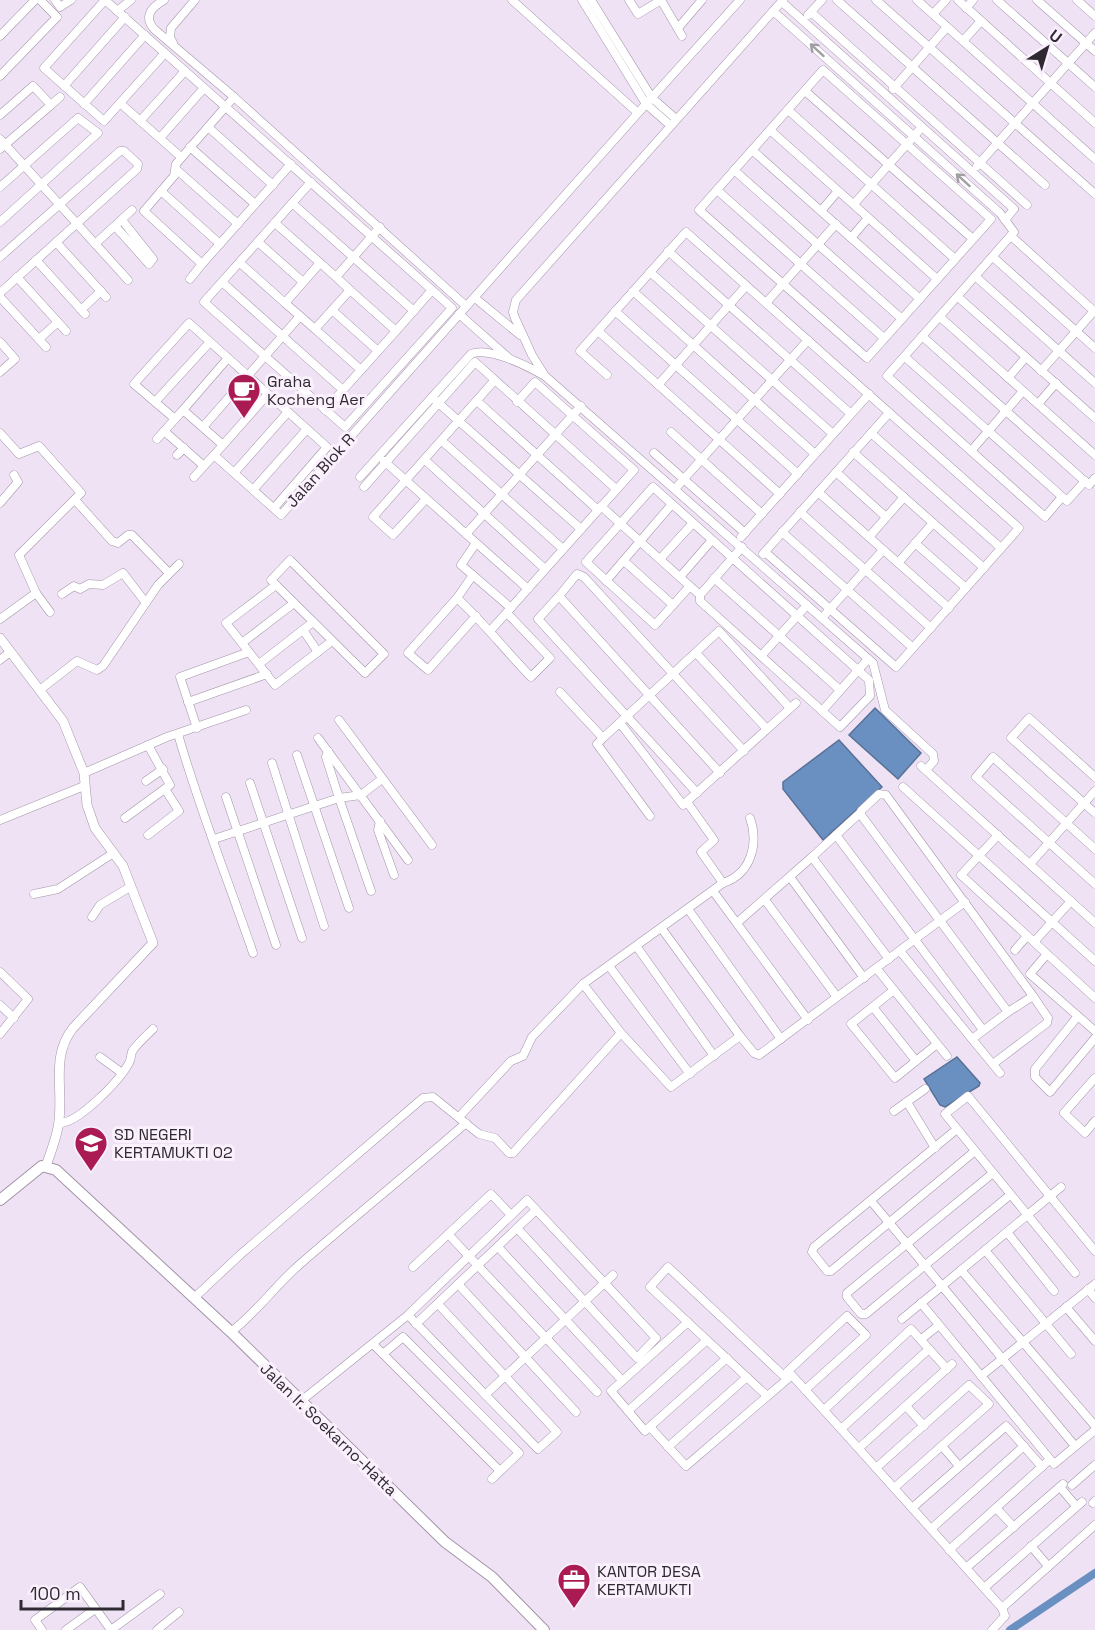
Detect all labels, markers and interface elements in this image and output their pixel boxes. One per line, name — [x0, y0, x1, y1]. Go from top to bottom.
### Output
north arrow — [1017, 18, 1077, 78]
text: U — [1045, 25, 1066, 48]
one-way arrow — [810, 43, 825, 57]
one-way arrow — [956, 173, 971, 187]
place label: Graha Kocheng Aer — [267, 371, 365, 410]
cafe icon: Graha Kocheng Aer — [226, 372, 262, 419]
street label: Jalan Blok R — [282, 429, 359, 512]
place label: SD NEGERI KERTAMUKTI 02 — [114, 1124, 233, 1163]
school or university icon: SD NEGERI KERTAMUKTI 02 — [73, 1125, 109, 1172]
street label: Jalan Ir. Soekarno-Hatta — [256, 1358, 402, 1501]
place label: KANTOR DESA KERTAMUKTI — [597, 1561, 701, 1600]
office icon: KANTOR DESA KERTAMUKTI — [556, 1562, 592, 1609]
scale bar — [21, 1573, 123, 1611]
text: 100 m — [30, 1582, 81, 1605]

